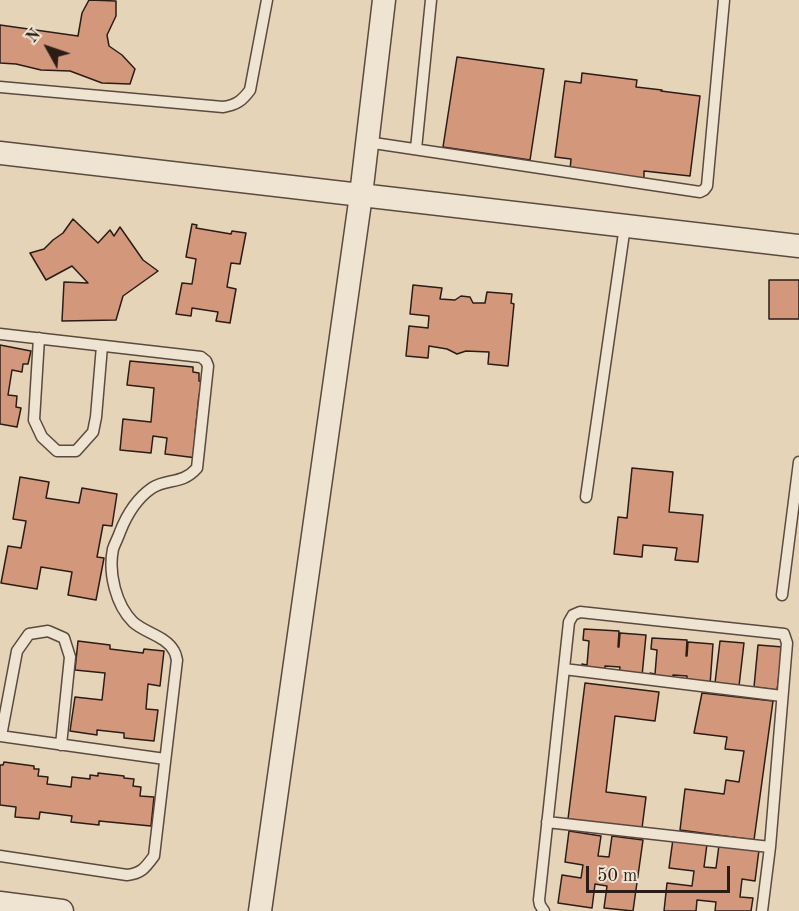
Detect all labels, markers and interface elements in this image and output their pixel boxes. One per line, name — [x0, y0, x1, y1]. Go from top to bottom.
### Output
north arrow — [18, 18, 78, 78]
text: N — [24, 27, 44, 46]
scale bar — [589, 854, 733, 892]
text: 50 m — [597, 867, 637, 885]

